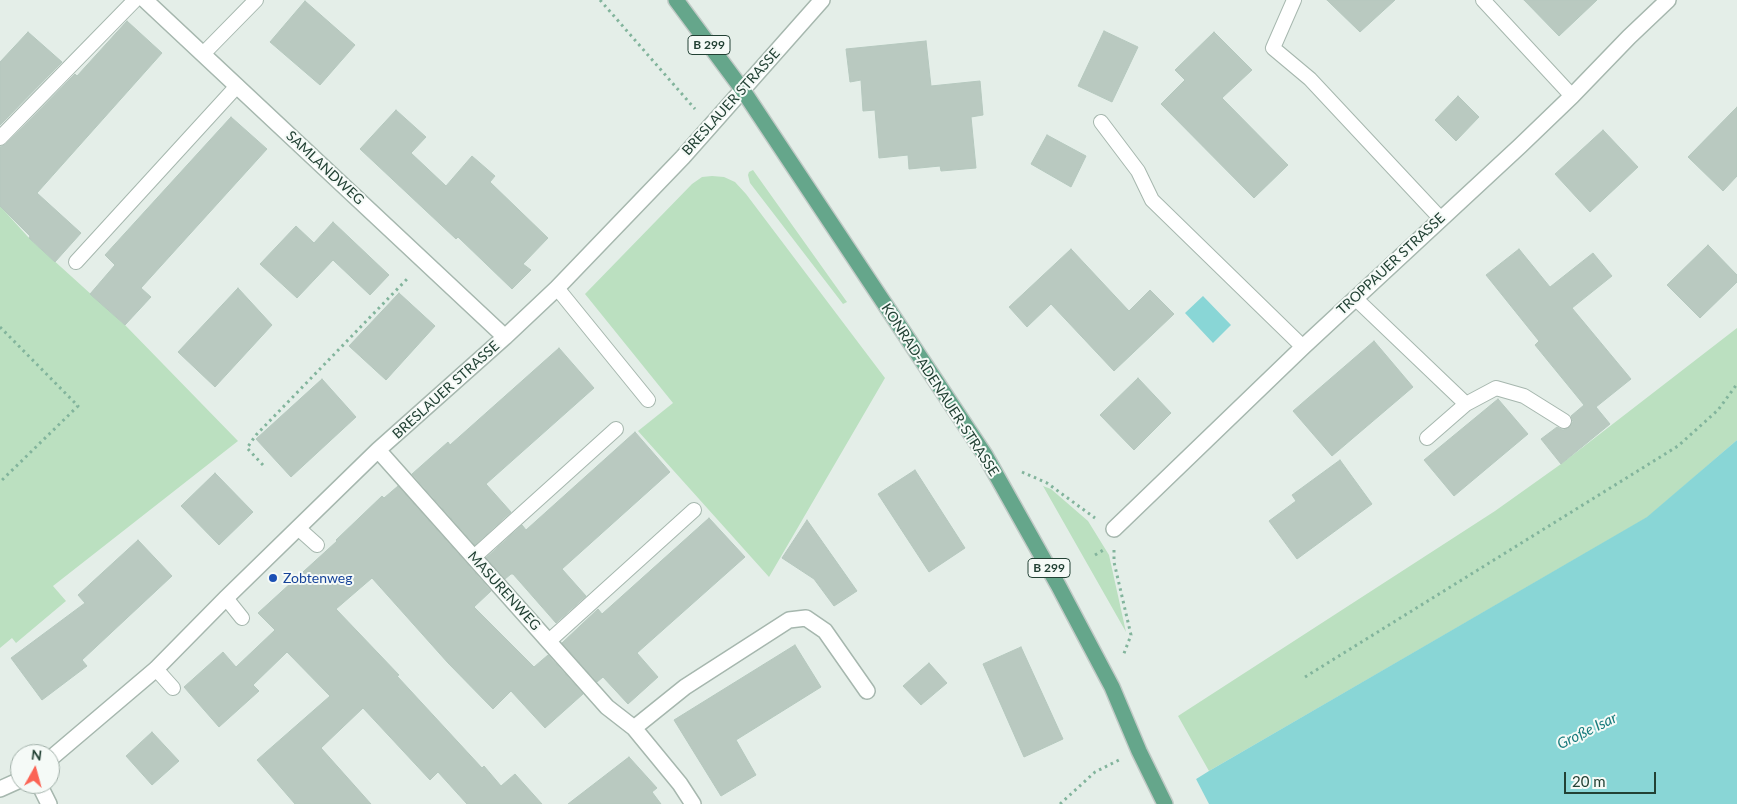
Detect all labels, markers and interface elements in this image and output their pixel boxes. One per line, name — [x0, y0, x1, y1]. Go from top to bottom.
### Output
road number: B 299 — [688, 36, 730, 54]
street label: BRESLAUER STRASSE — [679, 45, 783, 159]
street label: SAMLANDWEG — [283, 128, 367, 208]
street label: TROPPAUER STRASSE — [1333, 210, 1449, 318]
street label: KONRAD-ADENAUER-STRASSE — [878, 300, 1002, 480]
street label: BRESLAUER STRASSE — [389, 338, 503, 442]
street label: MASURENWEG — [464, 548, 544, 634]
road number: B 299 — [1028, 558, 1070, 578]
place label: Zobtenweg — [283, 570, 353, 586]
marker: Zobtenweg — [267, 572, 279, 584]
water label: Große Isar — [1554, 709, 1620, 753]
north arrow — [10, 744, 60, 794]
text: N — [30, 746, 43, 764]
scale bar — [1567, 762, 1660, 794]
text: 20 m — [1572, 772, 1606, 790]

